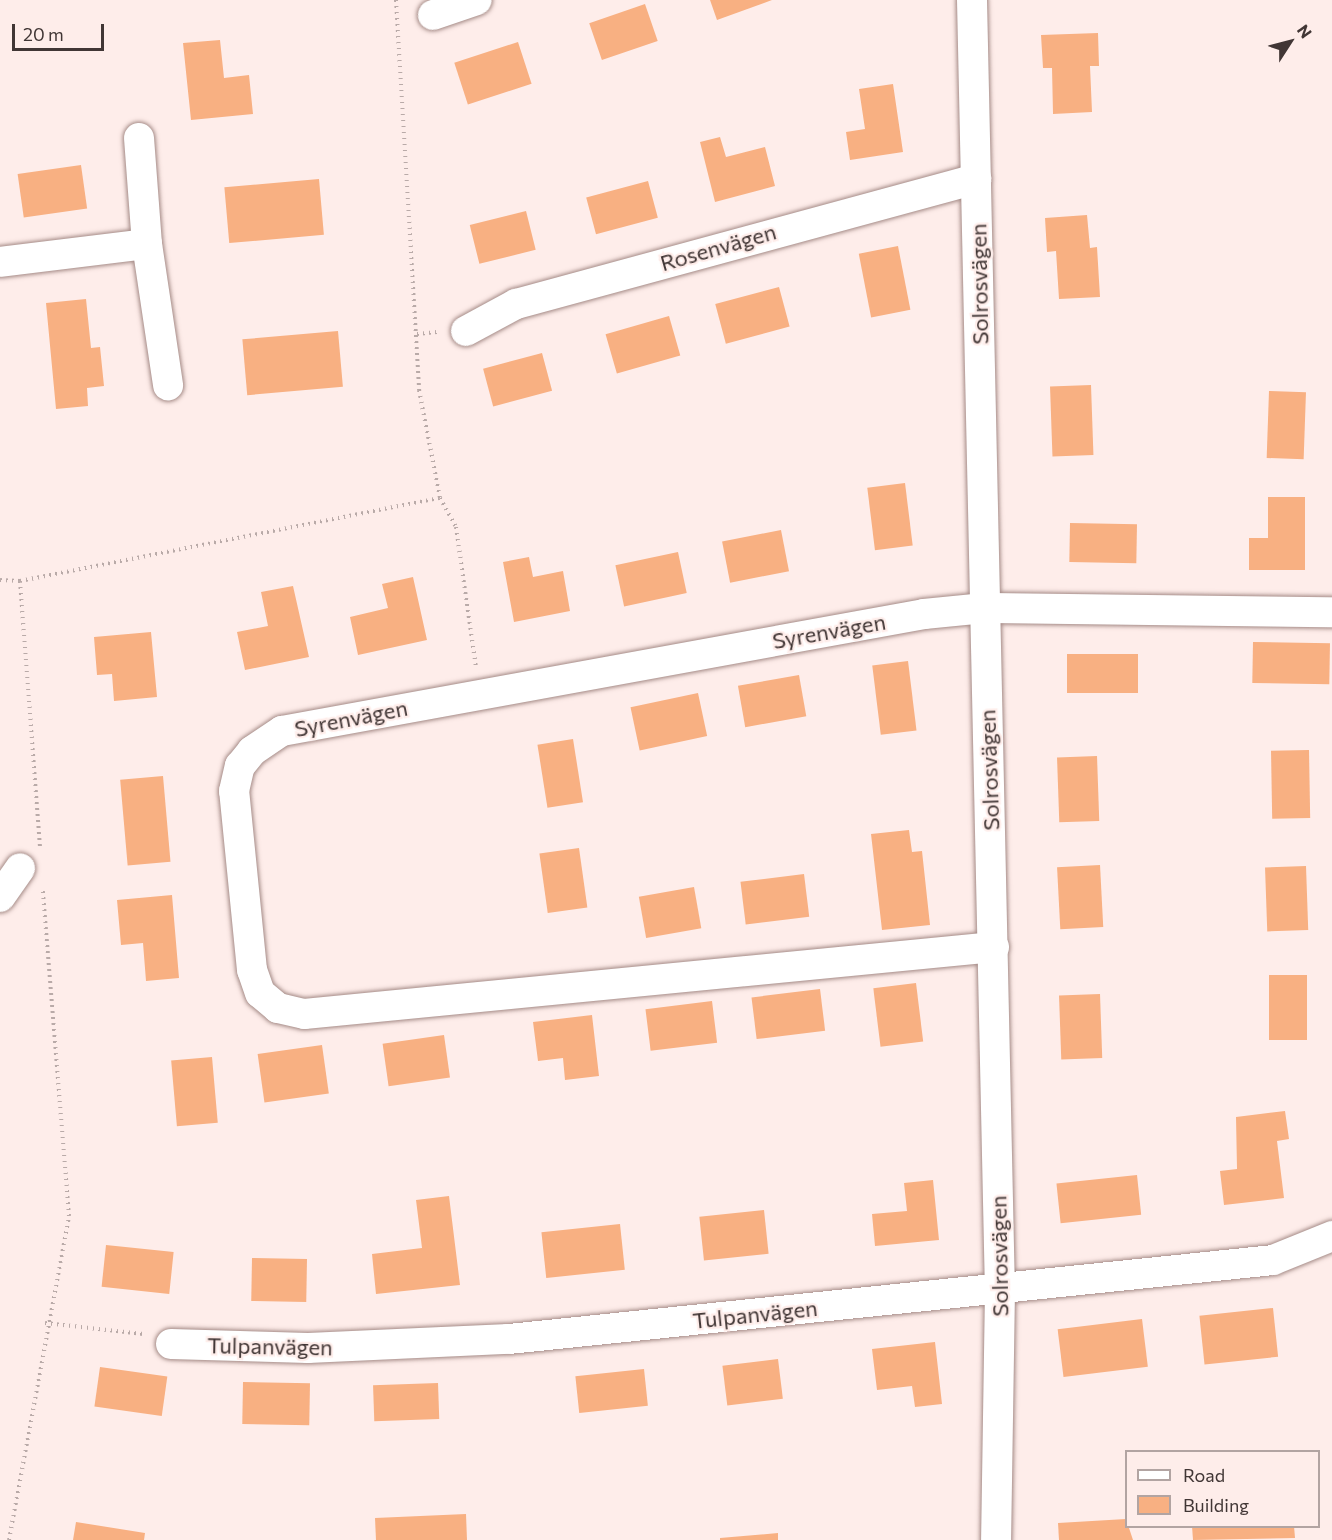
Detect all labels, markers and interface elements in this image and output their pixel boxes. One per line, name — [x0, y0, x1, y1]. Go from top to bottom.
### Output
scale bar — [15, 12, 106, 50]
north arrow — [1260, 12, 1320, 72]
text: N — [1294, 21, 1316, 42]
text: 20 m — [23, 23, 64, 45]
street label: Rosenvägen — [657, 218, 779, 276]
street label: Solrosvägen — [965, 223, 993, 345]
street label: Syrenvägen — [770, 608, 888, 654]
street label: Syrenvägen — [292, 694, 410, 742]
street label: Solrosvägen — [974, 709, 1004, 831]
street label: Solrosvägen — [985, 1195, 1013, 1317]
street label: Tulpanvägen — [691, 1294, 819, 1334]
street label: Tulpanvägen — [207, 1332, 333, 1360]
legend — [1125, 1450, 1320, 1528]
text: Road — [1183, 1464, 1225, 1486]
text: Building — [1183, 1494, 1249, 1516]

